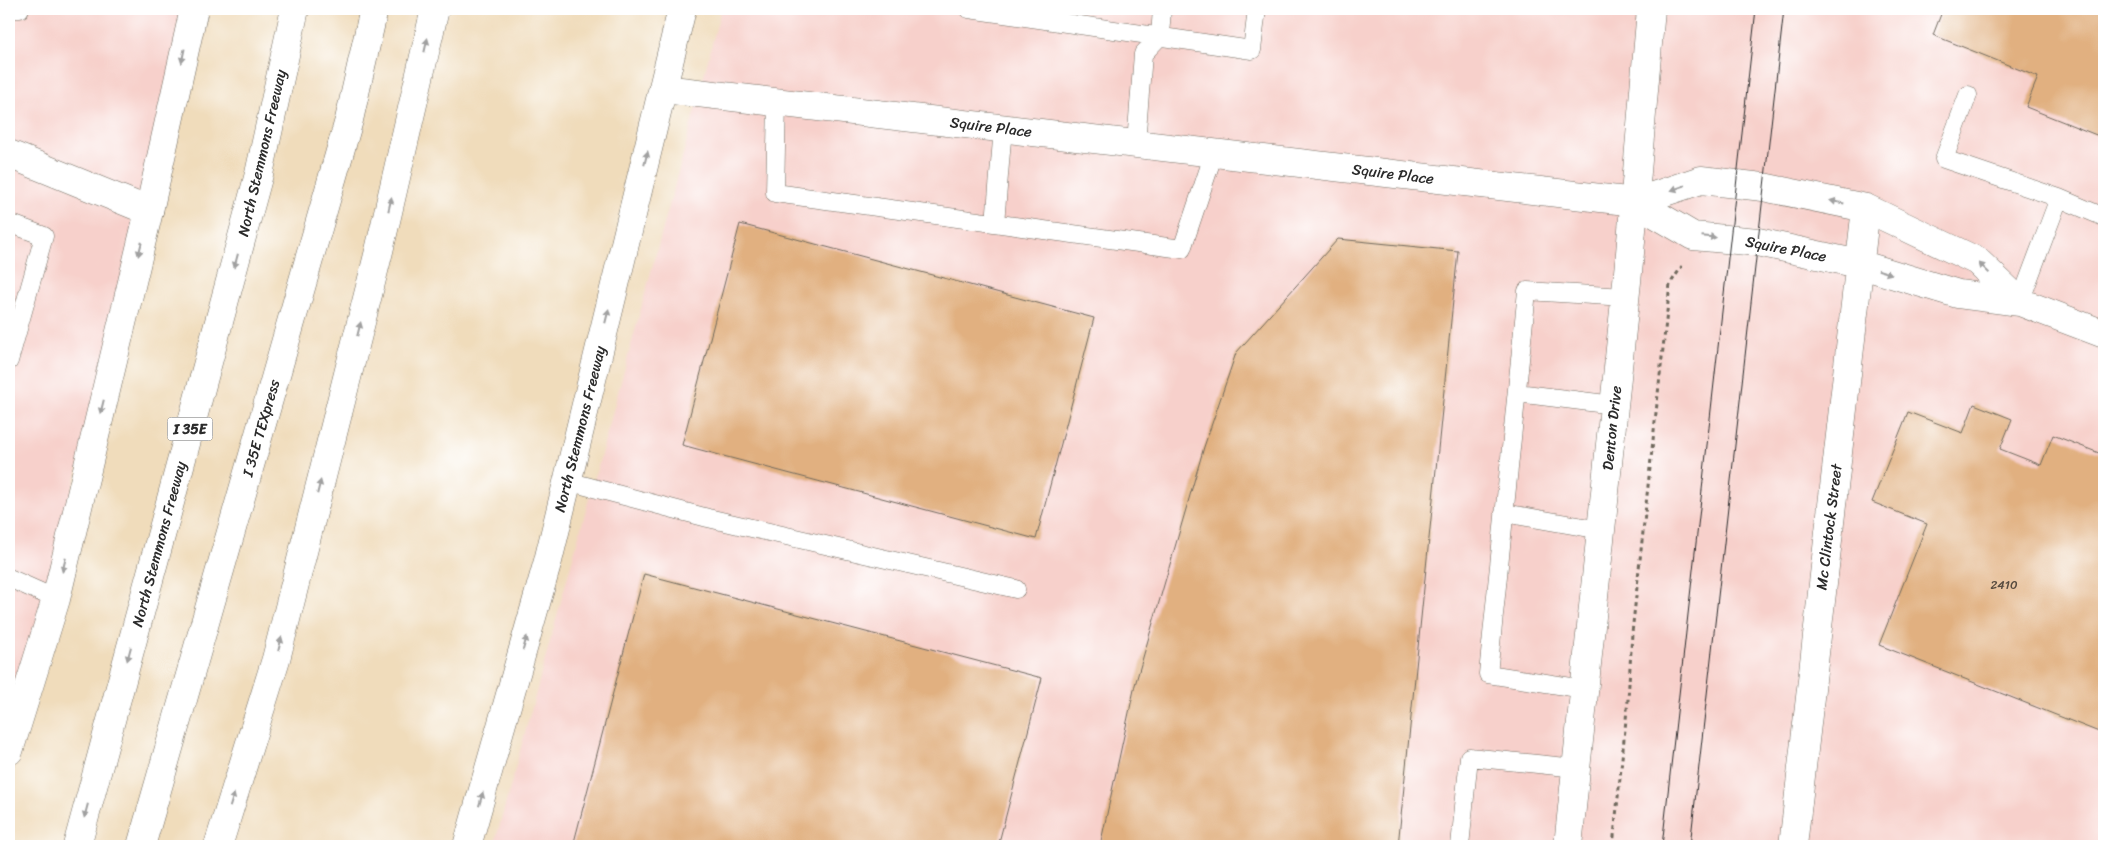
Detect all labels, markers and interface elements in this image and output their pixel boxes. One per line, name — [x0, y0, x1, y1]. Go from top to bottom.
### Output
one-way arrow — [422, 38, 430, 53]
one-way arrow — [179, 49, 187, 65]
street label: North Stemmons Freeway — [230, 67, 294, 239]
street label: Squire Place — [949, 109, 1034, 145]
one-way arrow — [642, 150, 650, 165]
street label: Squire Place — [1351, 156, 1436, 192]
one-way arrow — [1670, 184, 1685, 192]
one-way arrow — [386, 196, 394, 211]
one-way arrow — [1829, 198, 1845, 206]
street label: Squire Place — [1743, 228, 1829, 270]
one-way arrow — [1702, 233, 1718, 241]
one-way arrow — [136, 242, 144, 257]
one-way arrow — [231, 253, 239, 268]
one-way arrow — [1979, 262, 1991, 274]
one-way arrow — [1878, 269, 1893, 277]
one-way arrow — [603, 308, 611, 323]
one-way arrow — [355, 322, 363, 337]
street label: North Stemmons Freeway — [547, 343, 613, 515]
street label: I 35E TEXpress — [234, 376, 287, 481]
street label: Denton Drive — [1595, 384, 1629, 472]
one-way arrow — [98, 400, 106, 415]
road number: I 35E — [168, 418, 212, 440]
street label: North Stemmons Freeway — [124, 458, 194, 630]
street label: Mc Clintock Street — [1808, 462, 1850, 591]
one-way arrow — [316, 479, 324, 494]
one-way arrow — [60, 557, 68, 572]
house number: 2410 — [1990, 574, 2018, 596]
one-way arrow — [521, 635, 529, 650]
one-way arrow — [276, 637, 284, 652]
one-way arrow — [125, 646, 133, 661]
one-way arrow — [229, 792, 237, 807]
one-way arrow — [477, 792, 485, 807]
one-way arrow — [82, 803, 90, 818]

